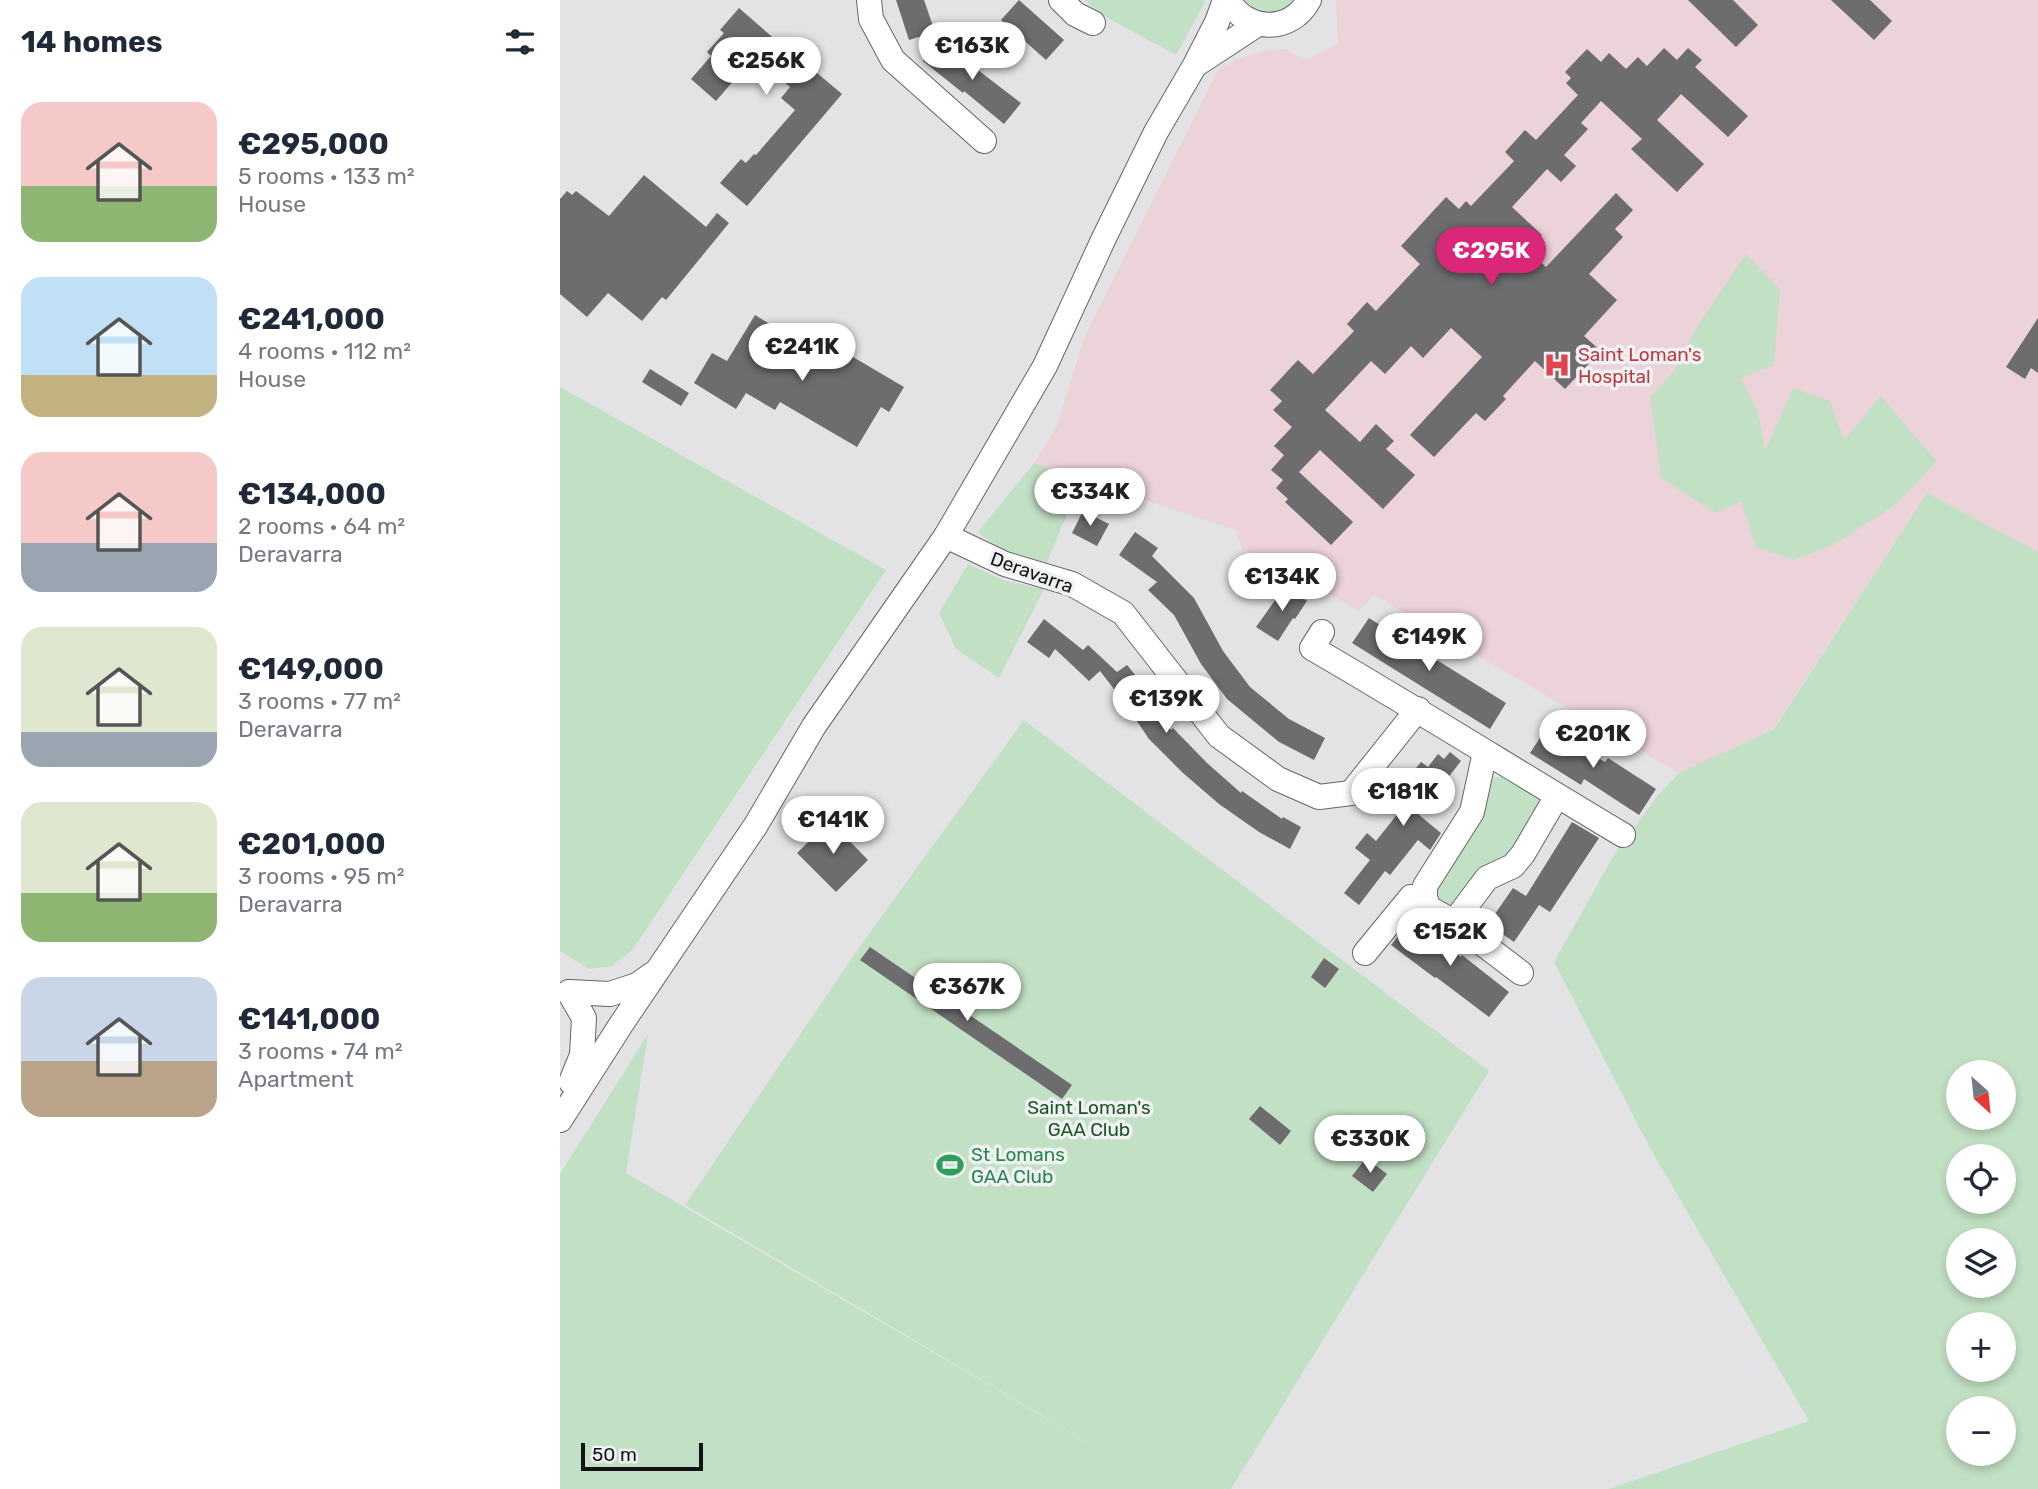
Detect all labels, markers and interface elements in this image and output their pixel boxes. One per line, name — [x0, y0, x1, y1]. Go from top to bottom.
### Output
pin: €163K — [923, 22, 1021, 82]
icon: filters — [501, 23, 539, 61]
text: 14 homes — [21, 24, 163, 60]
text: €163K — [935, 31, 1009, 59]
pin: €256K — [717, 38, 815, 97]
text: €256K — [727, 46, 805, 74]
text: €295,000 — [238, 126, 389, 162]
icon: home — [77, 130, 161, 214]
text: 5 rooms · 133 m² — [238, 162, 415, 190]
text: House — [238, 190, 306, 218]
pin: €295K — [1442, 228, 1540, 287]
text: €295K — [1452, 236, 1530, 264]
text: €241,000 — [238, 301, 385, 337]
icon: home — [77, 305, 161, 389]
pin: €241K — [753, 324, 851, 383]
text: €241K — [765, 332, 839, 360]
text: 4 rooms · 112 m² — [238, 337, 411, 365]
place label: Saint Loman's Hospital — [1578, 343, 1702, 388]
hospital icon: Saint Loman's Hospital — [1542, 350, 1572, 380]
text: House — [238, 365, 306, 393]
pin: €334K — [1041, 468, 1139, 528]
text: €134,000 — [238, 476, 386, 512]
text: €334K — [1050, 477, 1130, 505]
icon: home — [77, 480, 161, 564]
text: 2 rooms · 64 m² — [238, 512, 405, 540]
text: Deravarra — [238, 540, 343, 568]
street label: Deravarra — [987, 547, 1076, 598]
pin: €134K — [1233, 554, 1331, 613]
text: €134K — [1244, 562, 1320, 590]
pin: €149K — [1380, 614, 1478, 673]
text: €149K — [1391, 622, 1467, 650]
text: €149,000 — [238, 651, 384, 687]
icon: home — [77, 655, 161, 739]
pin: €139K — [1117, 676, 1215, 735]
text: €139K — [1129, 684, 1203, 712]
text: 3 rooms · 77 m² — [238, 687, 401, 715]
pin: €201K — [1544, 710, 1642, 770]
text: Deravarra — [238, 715, 343, 743]
text: €201K — [1555, 719, 1631, 747]
pin: €181K — [1354, 768, 1452, 828]
text: €181K — [1367, 777, 1439, 805]
pin: €141K — [784, 796, 882, 856]
text: €141K — [797, 805, 869, 833]
text: €201,000 — [238, 826, 386, 862]
icon: home — [77, 830, 161, 914]
text: 3 rooms · 95 m² — [238, 862, 405, 890]
text: Deravarra — [238, 890, 343, 918]
pin: €152K — [1401, 908, 1499, 968]
text: €152K — [1413, 917, 1487, 945]
pin: €367K — [918, 964, 1016, 1023]
text: €367K — [929, 972, 1005, 1000]
text: €141,000 — [238, 1001, 380, 1037]
icon: home — [77, 1005, 161, 1089]
text: 3 rooms · 74 m² — [238, 1037, 403, 1065]
north arrow — [1946, 1060, 2016, 1130]
map controls — [1946, 1060, 2016, 1466]
text: Apartment — [238, 1065, 354, 1093]
park label: Saint Loman's GAA Club — [1027, 1096, 1151, 1141]
pin: €330K — [1321, 1116, 1419, 1175]
text: €330K — [1330, 1124, 1410, 1152]
place label: St Lomans GAA Club — [971, 1143, 1065, 1188]
button: locate — [1946, 1144, 2016, 1214]
sports icon: St Lomans GAA Club — [935, 1150, 965, 1180]
button: layers — [1946, 1228, 2016, 1298]
button: + — [1946, 1312, 2016, 1382]
button: − — [1946, 1396, 2016, 1466]
scale bar — [581, 1440, 704, 1472]
text: 50 m — [592, 1443, 637, 1466]

